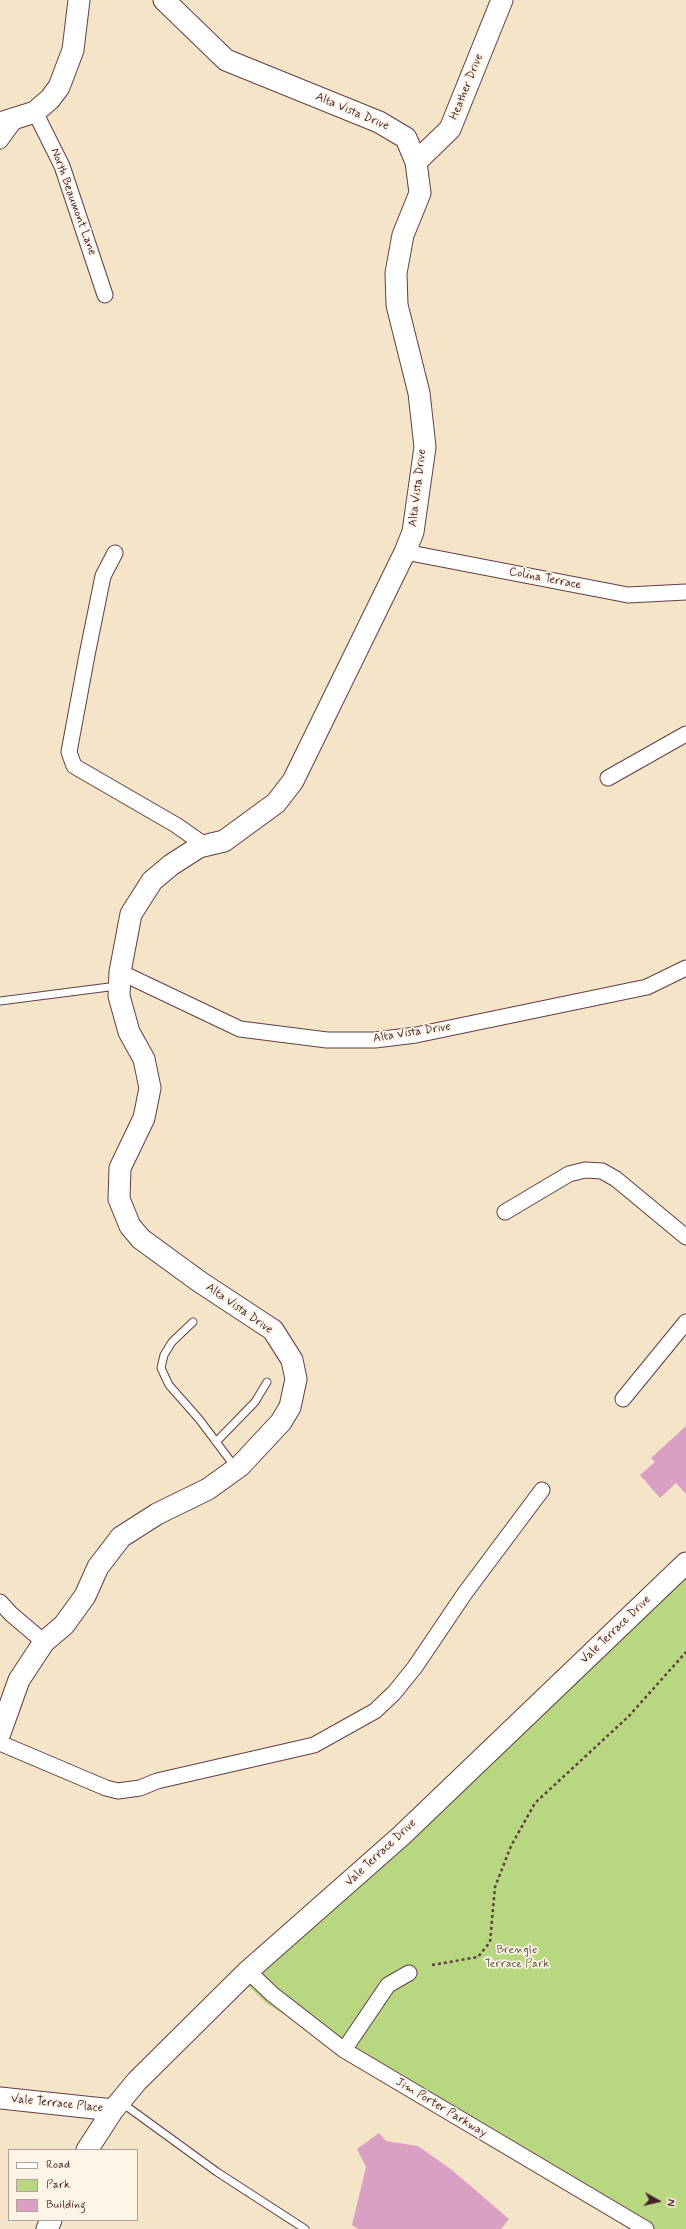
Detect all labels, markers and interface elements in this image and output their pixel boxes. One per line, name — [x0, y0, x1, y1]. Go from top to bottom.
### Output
street label: Heather Drive — [447, 52, 487, 122]
street label: Alta Vista Drive — [313, 90, 391, 134]
street label: North Beaumont Lane — [47, 146, 99, 258]
street label: Alta Vista Drive — [406, 448, 430, 528]
street label: Colina Terrace — [508, 565, 582, 593]
street label: Alta Vista Drive — [372, 1020, 452, 1046]
street label: Alta Vista Drive — [203, 1281, 275, 1337]
street label: Vale Terrace Drive — [578, 1593, 654, 1667]
street label: Vale Terrace Drive — [342, 1816, 420, 1890]
park label: Brengle Terrace Park — [485, 1943, 549, 1971]
street label: Jim Porter Parkway — [393, 2075, 489, 2141]
street label: Vale Terrace Place — [10, 2092, 104, 2116]
legend — [8, 2149, 138, 2221]
text: Road — [46, 2157, 70, 2173]
text: Park — [46, 2177, 70, 2193]
north arrow — [638, 2181, 678, 2221]
text: Building — [46, 2197, 86, 2213]
text: N — [662, 2198, 677, 2207]

